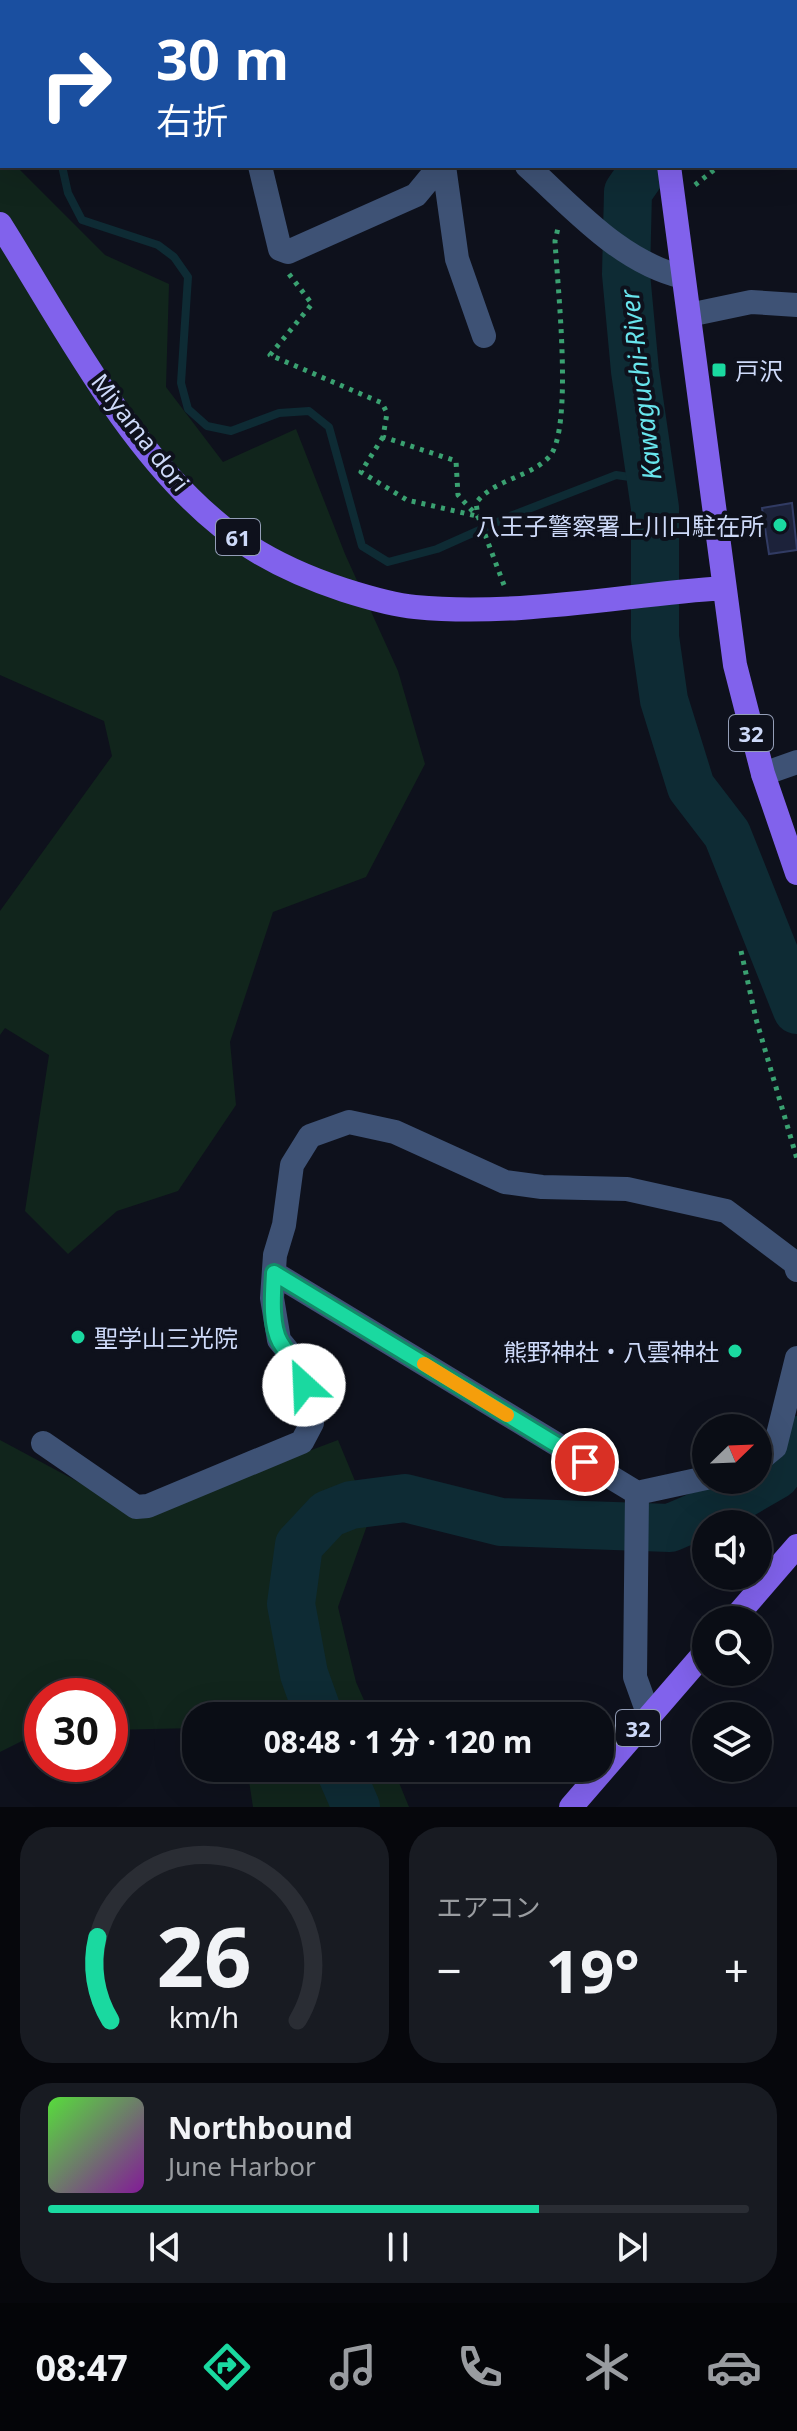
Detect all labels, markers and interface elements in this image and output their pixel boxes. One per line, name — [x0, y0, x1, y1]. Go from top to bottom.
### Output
text: 30 m — [156, 20, 289, 96]
icon: right — [24, 32, 128, 136]
text: 右折 — [156, 96, 228, 145]
water label: Kawaguchi-River — [610, 286, 670, 482]
place label: 戸沢 — [735, 354, 783, 387]
marker: 戸沢 — [710, 361, 728, 379]
street label: Miyama dori — [85, 366, 197, 498]
place label: 八王子警察署上川口駐在所 — [476, 509, 764, 542]
marker: 八王子警察署上川口駐在所 — [771, 516, 789, 534]
road number: 61 — [216, 519, 260, 555]
road number: 32 — [729, 715, 773, 751]
place label: 聖学山三光院 — [94, 1321, 238, 1354]
marker: 聖学山三光院 — [69, 1328, 87, 1346]
place label: 熊野神社・八雲神社 — [503, 1335, 719, 1368]
marker: 熊野神社・八雲神社 — [726, 1342, 744, 1360]
position arrow — [262, 1343, 346, 1427]
north arrow — [692, 1414, 772, 1494]
map controls — [692, 1414, 772, 1782]
pin — [551, 1428, 619, 1496]
icon: arrive — [563, 1440, 607, 1484]
button: sound — [692, 1510, 772, 1590]
button: search — [692, 1606, 772, 1686]
speed limit sign: 30 — [24, 1678, 128, 1782]
button: layers — [692, 1702, 772, 1782]
road number: 32 — [616, 1710, 660, 1746]
text: 08:48 · 1 分 · 120 m — [264, 1721, 532, 1762]
text: エアコン — [437, 1889, 541, 1925]
text: 26 — [157, 1898, 252, 2011]
text: 19° — [546, 1929, 640, 2011]
text: − — [437, 1940, 462, 2000]
text: + — [724, 1940, 749, 2000]
text: km/h — [169, 1997, 239, 2036]
text: Northbound — [168, 2107, 353, 2148]
text: June Harbor — [168, 2148, 316, 2184]
icon: previous — [143, 2225, 187, 2269]
icon: pause — [376, 2225, 420, 2269]
icon: next — [610, 2225, 654, 2269]
icon: directions — [199, 2339, 255, 2395]
icon: music — [325, 2339, 381, 2395]
icon: phone — [452, 2339, 508, 2395]
icon: climate — [579, 2339, 635, 2395]
icon: car — [706, 2339, 762, 2395]
text: 08:47 — [35, 2343, 128, 2392]

